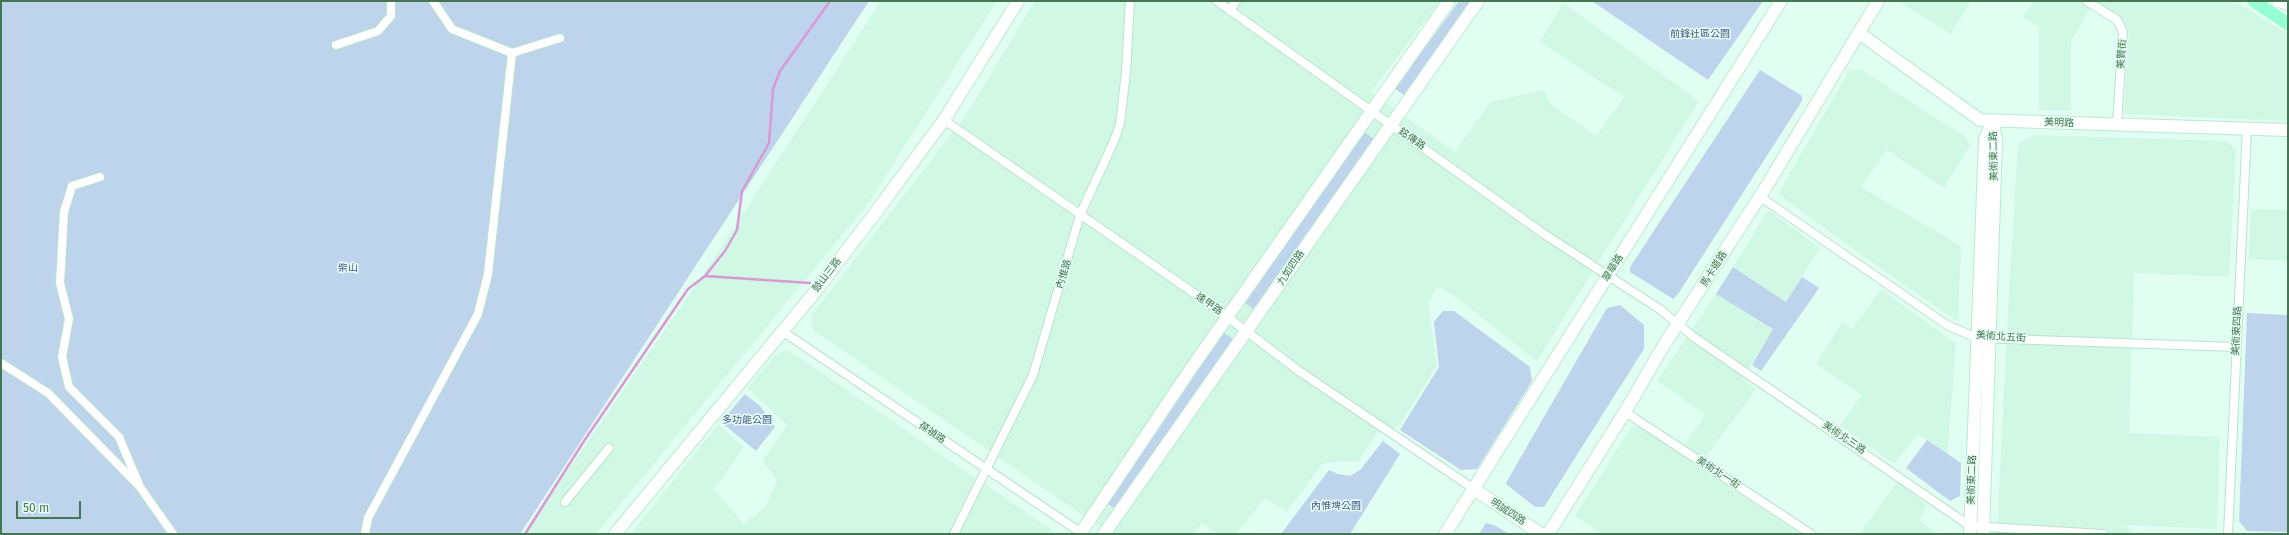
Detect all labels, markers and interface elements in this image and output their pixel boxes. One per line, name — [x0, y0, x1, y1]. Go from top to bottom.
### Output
park label: 前鋒社區公園 — [1670, 28, 1730, 40]
street label: 美賢街 — [2115, 39, 2129, 69]
street label: 美明路 — [2044, 116, 2074, 130]
street label: 銘傳路 — [1396, 125, 1428, 153]
street label: 美術東二路 — [1988, 131, 2000, 181]
street label: 九如四路 — [1275, 248, 1307, 288]
street label: 馬卡道路 — [1698, 249, 1730, 289]
street label: 翠華路 — [1600, 252, 1626, 284]
street label: 鼓山三路 — [810, 256, 844, 294]
street label: 內惟路 — [1054, 258, 1074, 290]
park label: 柴山 — [338, 262, 358, 274]
street label: 逢甲路 — [1193, 290, 1225, 318]
street label: 美術東四路 — [2230, 306, 2244, 356]
street label: 美術北五街 — [1976, 329, 2026, 345]
park label: 多功能公園 — [722, 414, 772, 426]
street label: 美術北三路 — [1820, 419, 1868, 457]
street label: 葆禎路 — [916, 420, 948, 446]
street label: 美術北一街 — [1694, 454, 1742, 492]
street label: 美術東二路 — [1965, 455, 1979, 505]
scale bar — [18, 493, 83, 519]
street label: 明誠四路 — [1488, 496, 1528, 528]
park label: 內惟埤公園 — [1311, 500, 1361, 512]
text: 50 m — [23, 501, 49, 515]

